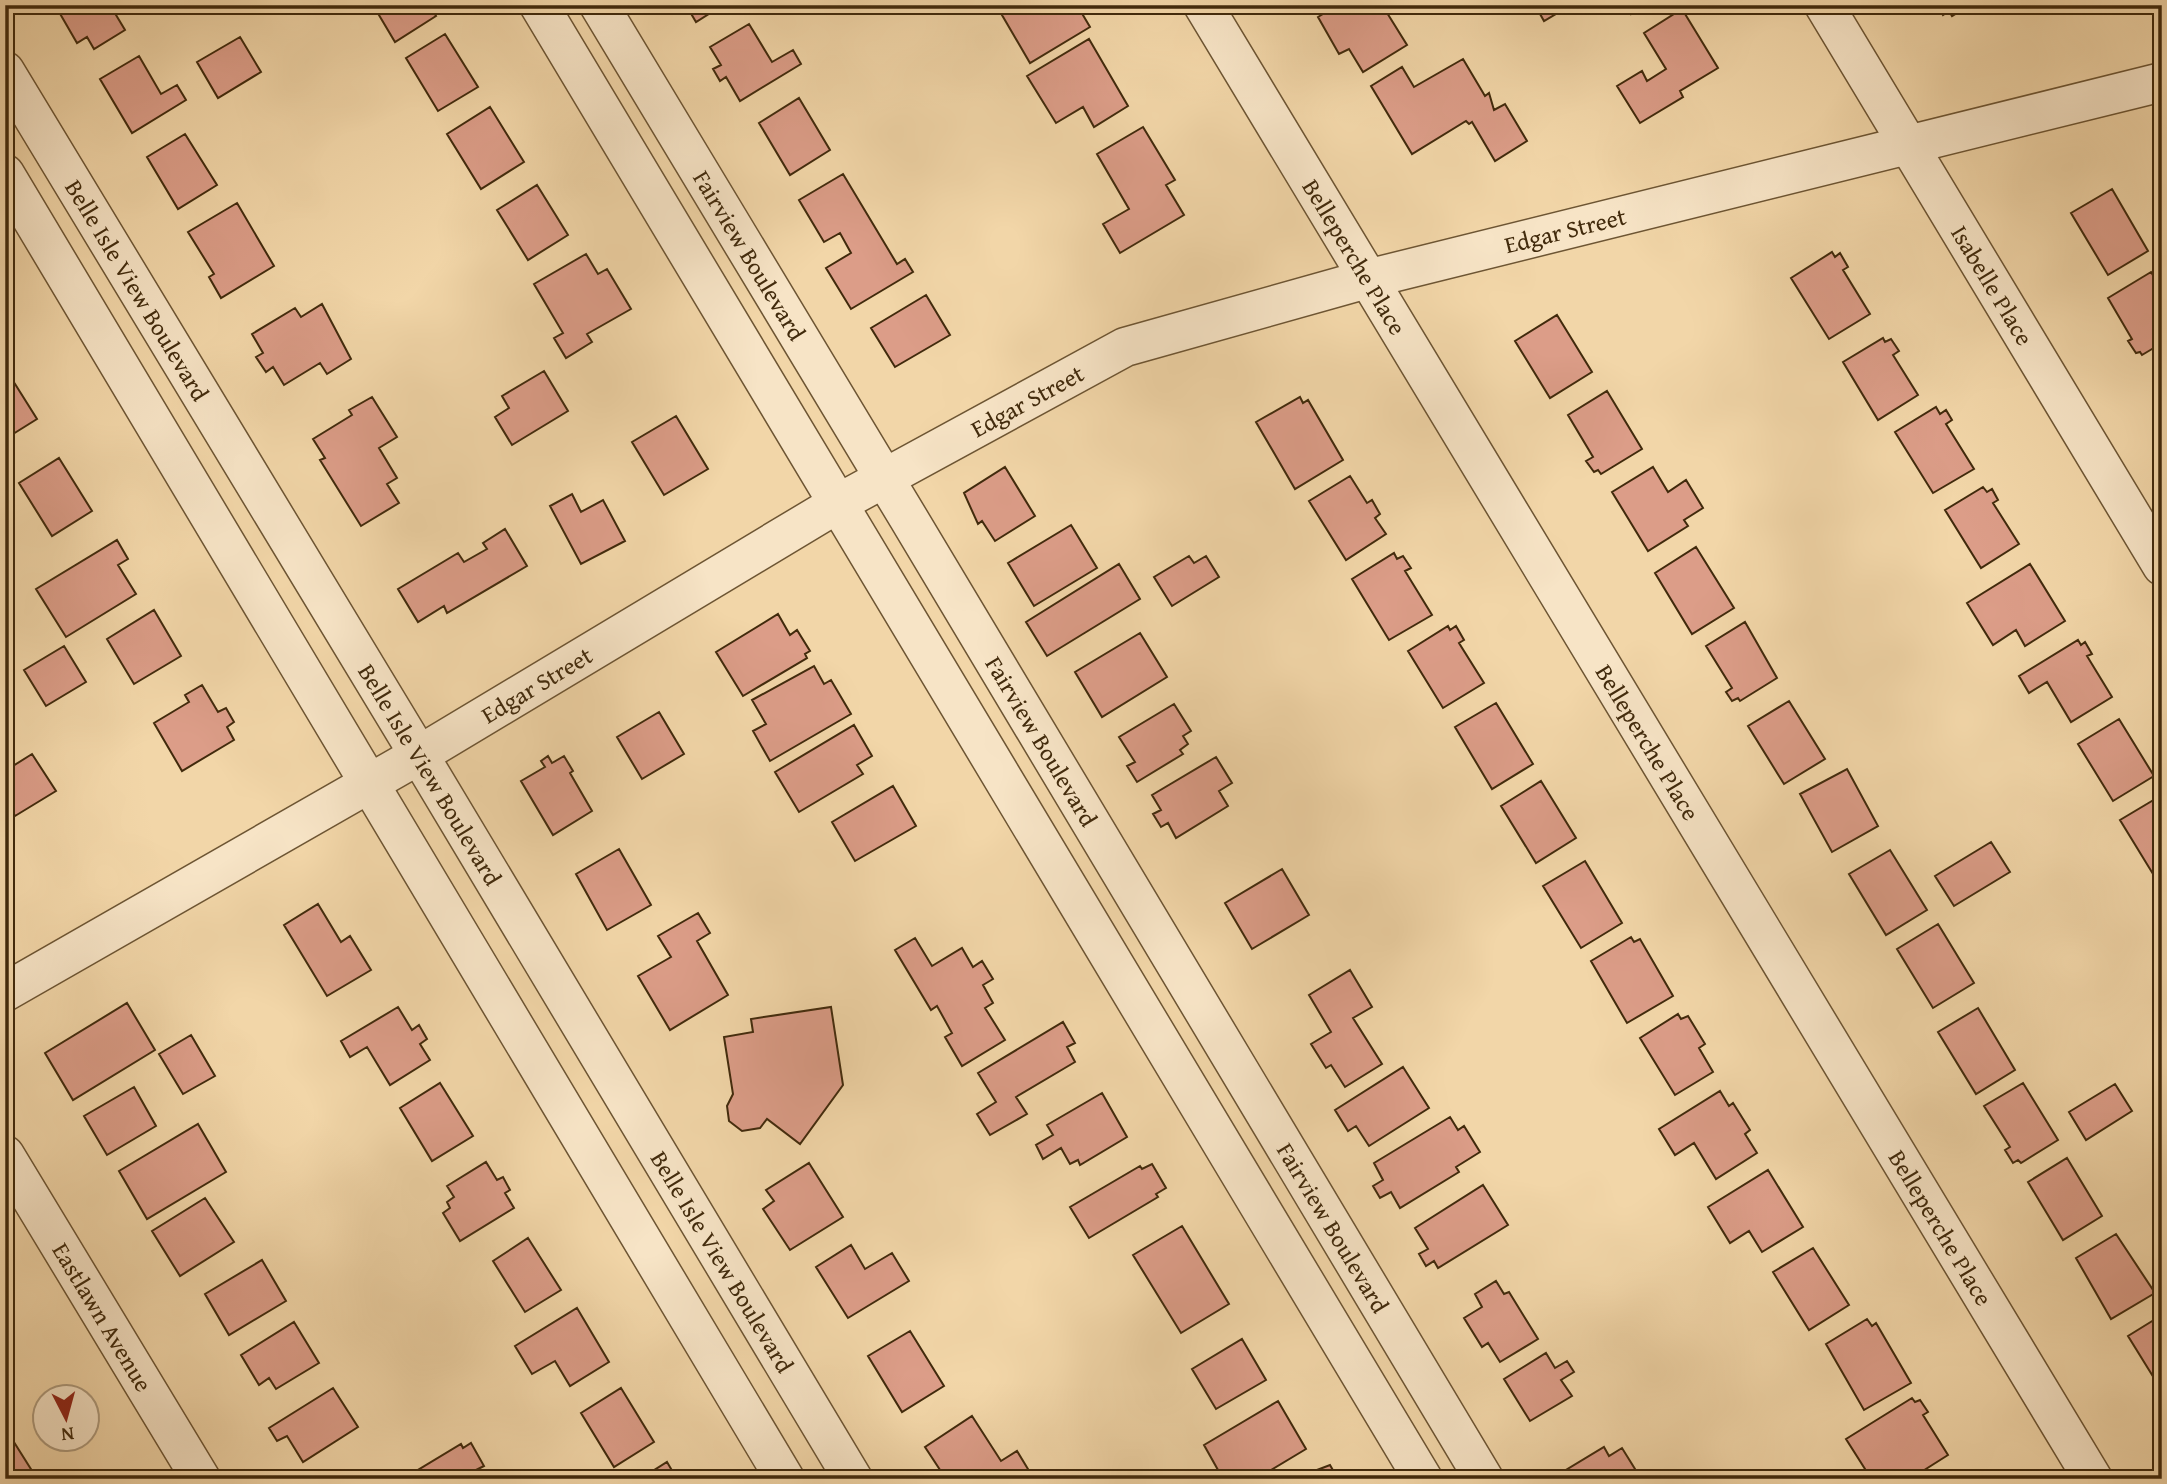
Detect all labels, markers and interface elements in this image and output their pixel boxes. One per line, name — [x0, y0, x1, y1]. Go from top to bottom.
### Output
street label: Fairview Boulevard — [685, 163, 815, 347]
street label: Belleperche Place — [1294, 172, 1416, 341]
street label: Belle Isle View Boulevard — [57, 173, 218, 408]
street label: Edgar Street — [1501, 198, 1630, 262]
street label: Isabelle Place — [1943, 218, 2043, 352]
street label: Edgar Street — [964, 355, 1090, 446]
street label: Edgar Street — [474, 637, 599, 731]
street label: Fairview Boulevard — [977, 649, 1107, 833]
street label: Belle Isle View Boulevard — [350, 657, 511, 892]
street label: Belleperche Place — [1587, 657, 1709, 827]
street label: Fairview Boulevard — [1269, 1136, 1398, 1319]
street label: Belleperche Place — [1880, 1143, 2002, 1312]
street label: Belle Isle View Boulevard — [642, 1144, 803, 1379]
street label: Eastlawn Avenue — [44, 1235, 161, 1398]
north arrow — [32, 1382, 102, 1452]
text: N — [60, 1420, 76, 1450]

